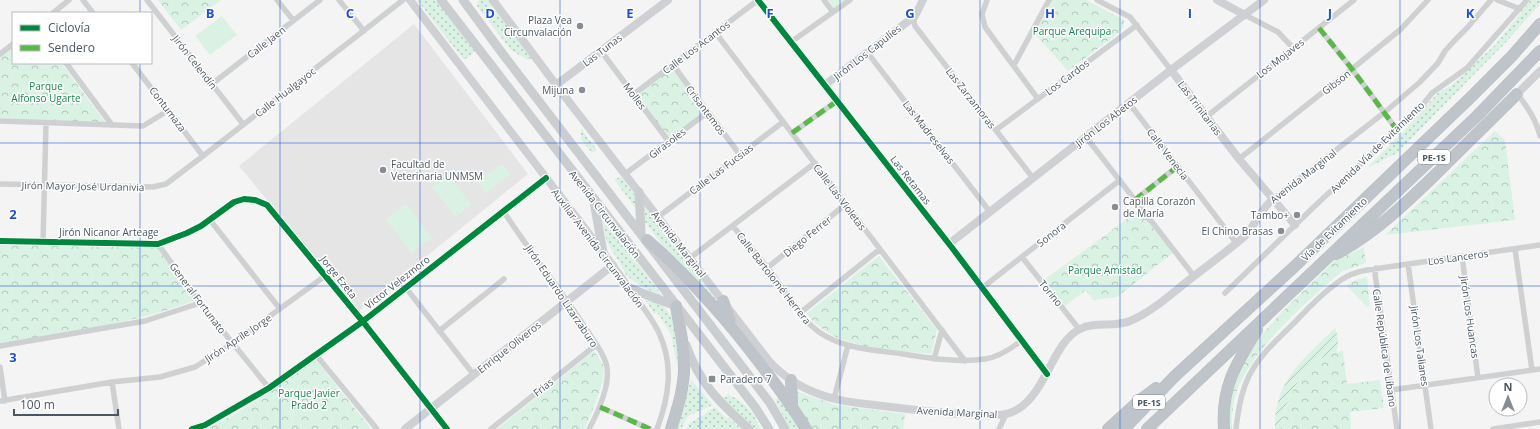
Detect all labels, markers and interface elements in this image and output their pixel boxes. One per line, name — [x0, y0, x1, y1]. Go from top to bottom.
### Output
text: B — [206, 4, 215, 22]
text: C — [346, 4, 354, 22]
text: D — [485, 4, 495, 22]
text: E — [626, 4, 634, 22]
text: F — [766, 4, 774, 22]
text: G — [905, 4, 915, 22]
text: H — [1045, 4, 1055, 22]
text: I — [1188, 4, 1192, 22]
text: J — [1327, 4, 1332, 22]
text: K — [1466, 4, 1475, 22]
legend — [12, 12, 152, 64]
place label: Plaza Vea Circunvalación — [504, 13, 572, 39]
street label: Calle Los Acantos — [659, 17, 733, 77]
text: Ciclovía — [48, 19, 90, 36]
marker: Plaza Vea Circunvalación — [575, 21, 585, 31]
street label: Jirón Los Capulíes — [830, 21, 904, 83]
street label: Calle Jaen — [244, 23, 288, 61]
park label: Parque Arequipa — [1033, 24, 1111, 38]
street label: Las Tunas — [579, 30, 625, 70]
street label: Jirón Celendín — [169, 31, 221, 92]
street label: Los Mojaves — [1253, 35, 1307, 81]
text: Sendero — [48, 39, 95, 56]
street label: Los Cardos — [1042, 56, 1092, 98]
street label: Calle Hualgayoc — [252, 64, 318, 120]
street label: Las Zarzamoras — [943, 65, 999, 131]
street label: Gibson — [1319, 66, 1353, 98]
street label: Las Trinitarias — [1175, 78, 1225, 138]
park label: Parque Alfonso Ugarte — [11, 79, 81, 105]
street label: Molles — [620, 80, 650, 113]
street label: Crisantemos — [683, 82, 729, 138]
place label: Mijuna — [542, 83, 574, 97]
street label: Contumaza — [146, 84, 190, 134]
marker: Mijuna — [577, 85, 587, 95]
street label: Jirón Los Abetos — [1071, 92, 1140, 150]
street label: Las Madreselvas — [900, 97, 958, 167]
street label: Avenida Vía de Evitamiento — [1327, 98, 1427, 196]
street label: Girasoles — [646, 124, 689, 162]
street label: Calle Venecia — [1144, 125, 1192, 183]
street label: Calle Las Fucsias — [686, 140, 756, 198]
street label: Avenida Marginal — [1267, 146, 1339, 206]
road number: PE-1S — [1418, 150, 1450, 164]
street label: Las Retamas — [887, 153, 935, 208]
place label: Facultad de Veterinaria UNMSM — [391, 157, 483, 183]
street label: Calle Las Violetas — [810, 161, 870, 233]
marker: Facultad de Veterinaria UNMSM — [378, 165, 388, 175]
street label: Avenida Circunvalación — [566, 167, 644, 261]
street label: Jirón Mayor José Urdanivia — [20, 178, 145, 194]
street label: Auxiliar Avenida Circunvalación — [549, 186, 647, 310]
place label: Capilla Corazón de María — [1123, 194, 1196, 220]
street label: Vía de Evitamiento — [1298, 194, 1370, 264]
marker: Capilla Corazón de María — [1110, 202, 1120, 212]
text: 2 — [9, 205, 17, 223]
street label: Avenida Marginal — [649, 208, 709, 280]
place label: Tambo+ — [1251, 208, 1289, 222]
marker: Tambo+ — [1292, 210, 1302, 220]
street label: Diego Ferrer — [780, 212, 834, 260]
street label: Sonora — [1034, 218, 1068, 250]
place label: El Chino Brasas — [1201, 224, 1273, 238]
street label: Jirón Nicanor Arteage — [58, 225, 159, 239]
marker: El Chino Brasas — [1276, 226, 1286, 236]
street label: Calle Bartolomé Herrera — [734, 229, 814, 327]
street label: Jirón Eduardo Lizarzaburo — [522, 241, 602, 350]
street label: Los Lanceros — [1427, 246, 1489, 268]
street label: Jorge Ezeta — [317, 252, 361, 301]
street label: Víctor Velezmoro — [361, 252, 433, 312]
street label: General Fortunato — [167, 260, 229, 336]
park label: Parque Amistad — [1068, 263, 1142, 277]
street label: Jirón Los Huancas — [1457, 274, 1483, 359]
street label: Torino — [1036, 277, 1066, 309]
street label: Calle República de Líbano — [1370, 288, 1400, 408]
street label: Jirón Los Talianes — [1407, 304, 1433, 387]
street label: Jirón Aprile Jorge — [201, 310, 274, 366]
street label: Enrique Oliveros — [474, 318, 544, 376]
text: 3 — [9, 348, 17, 366]
place label: Paradero 7 — [720, 372, 772, 386]
street label: Frias — [530, 374, 556, 399]
marker: Paradero 7 — [707, 374, 717, 384]
north arrow — [1488, 377, 1528, 417]
text: N — [1504, 379, 1512, 394]
park label: Parque Javier Prado 2 — [278, 386, 340, 412]
scale bar — [14, 391, 118, 417]
road number: PE-1S — [1133, 395, 1165, 409]
text: 100 m — [20, 396, 55, 413]
street label: Avenida Marginal — [916, 403, 998, 421]

